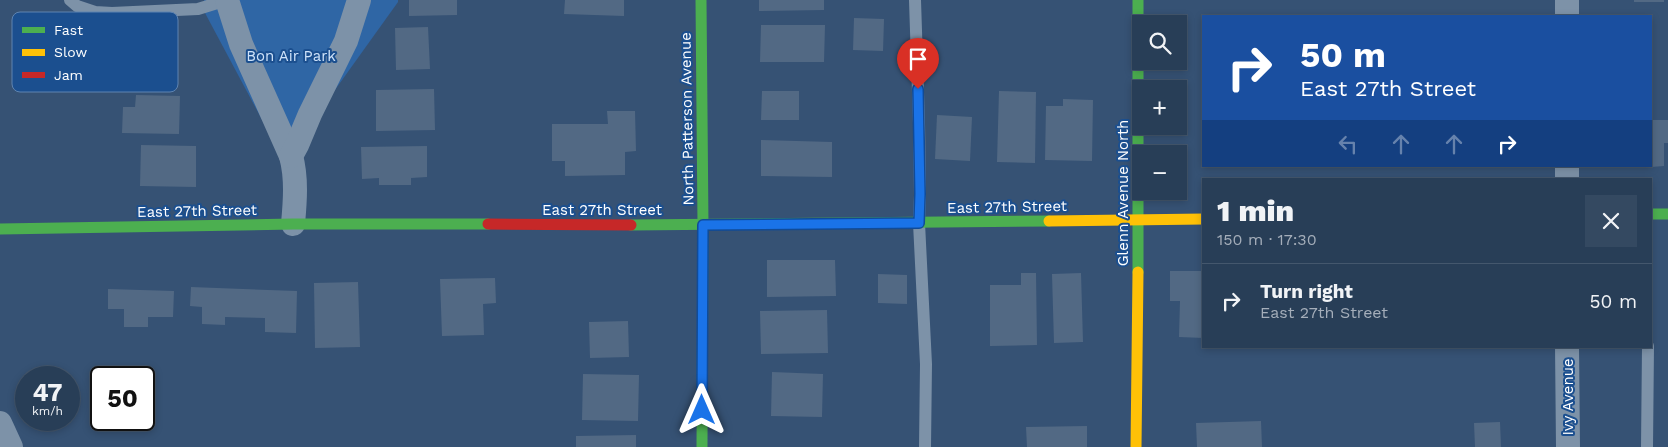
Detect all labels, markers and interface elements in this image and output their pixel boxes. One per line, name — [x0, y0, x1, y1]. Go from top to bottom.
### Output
legend — [12, 12, 178, 92]
map controls — [1132, 15, 1187, 200]
button: search — [1132, 15, 1187, 70]
text: Fast — [54, 22, 83, 38]
street label: North Patterson Avenue — [676, 32, 698, 206]
text: 50 m — [1300, 34, 1386, 76]
icon: right — [1217, 35, 1282, 100]
pin — [897, 38, 939, 89]
text: Slow — [54, 44, 87, 60]
icon: arrive — [904, 45, 932, 73]
park label: Bon Air Park — [246, 47, 336, 65]
text: Jam — [54, 67, 83, 83]
text: East 27th Street — [1300, 76, 1476, 101]
button: + — [1132, 80, 1187, 135]
street label: Glenn Avenue North — [1114, 120, 1132, 266]
icon: left — [1334, 130, 1362, 158]
icon: ahead — [1387, 130, 1415, 158]
icon: ahead — [1440, 130, 1468, 158]
icon: right — [1493, 130, 1521, 158]
button: − — [1132, 145, 1187, 200]
text: 1 min — [1217, 193, 1294, 228]
button: close — [1585, 195, 1637, 247]
street label: East 27th Street — [947, 197, 1068, 217]
street label: East 27th Street — [137, 201, 258, 221]
street label: East 27th Street — [542, 201, 663, 219]
text: 150 m · 17:30 — [1217, 230, 1317, 249]
text: Turn right — [1260, 280, 1353, 303]
icon: right — [1217, 287, 1245, 315]
text: 50 m — [1590, 290, 1637, 313]
text: East 27th Street — [1260, 303, 1388, 322]
street label: Ivy Avenue — [1559, 358, 1577, 436]
speed limit sign: 50 — [90, 366, 155, 431]
text: 47 — [32, 378, 63, 407]
position arrow — [675, 383, 727, 435]
text: km/h — [32, 404, 63, 418]

